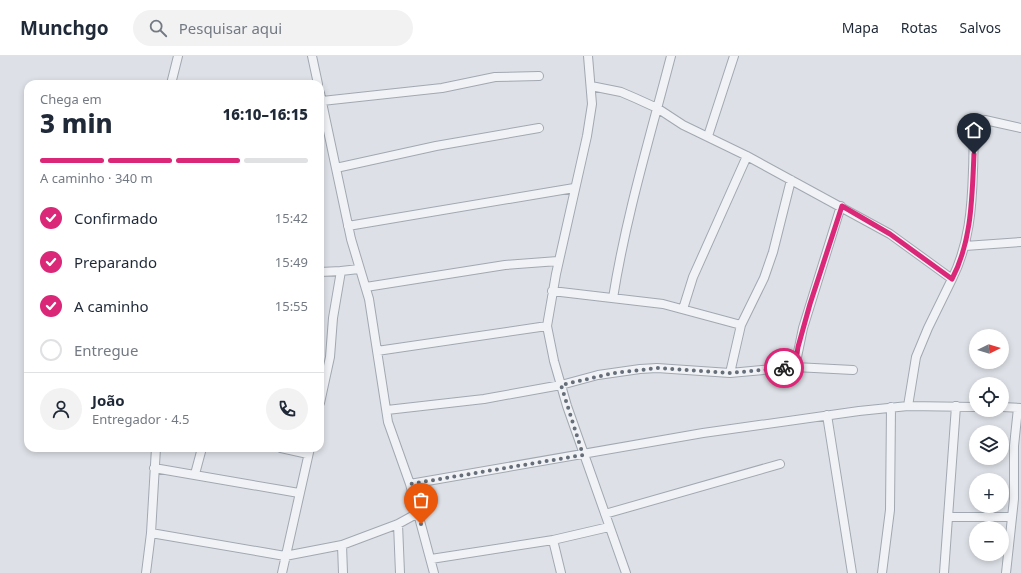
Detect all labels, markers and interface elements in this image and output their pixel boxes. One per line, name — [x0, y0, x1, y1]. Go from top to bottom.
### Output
search box — [133, 10, 413, 46]
text: Munchgo — [20, 15, 109, 41]
icon: search — [147, 17, 169, 39]
text: Pesquisar aqui — [179, 18, 282, 38]
text: Mapa — [842, 18, 879, 37]
text: Rotas — [901, 18, 938, 37]
text: Salvos — [960, 18, 1001, 37]
text: Chega em — [40, 90, 102, 108]
text: 16:10–16:15 — [223, 104, 308, 124]
text: 3 min — [40, 105, 113, 141]
pin — [957, 113, 991, 154]
icon: home — [963, 119, 985, 141]
text: A caminho · 340 m — [40, 169, 153, 187]
icon: check — [40, 207, 62, 229]
text: Confirmado — [74, 208, 158, 228]
text: 15:42 — [275, 209, 308, 227]
icon: check — [40, 251, 62, 273]
text: Preparando — [74, 252, 157, 272]
text: 15:49 — [275, 253, 308, 271]
icon: check — [40, 295, 62, 317]
text: A caminho — [74, 296, 149, 316]
text: 15:55 — [275, 297, 308, 315]
north arrow — [969, 329, 1009, 369]
map controls — [969, 329, 1009, 561]
text: Entregue — [74, 340, 138, 360]
courier — [764, 348, 804, 388]
icon: bike — [773, 357, 795, 379]
button: locate — [969, 377, 1009, 417]
button: person — [40, 388, 82, 430]
button: phone — [266, 388, 308, 430]
text: João — [92, 390, 125, 410]
text: Entregador · 4.5 — [92, 410, 190, 428]
button: layers — [969, 425, 1009, 465]
button: + — [969, 473, 1009, 513]
pin — [404, 483, 438, 524]
icon: bag — [410, 489, 432, 511]
button: − — [969, 521, 1009, 561]

